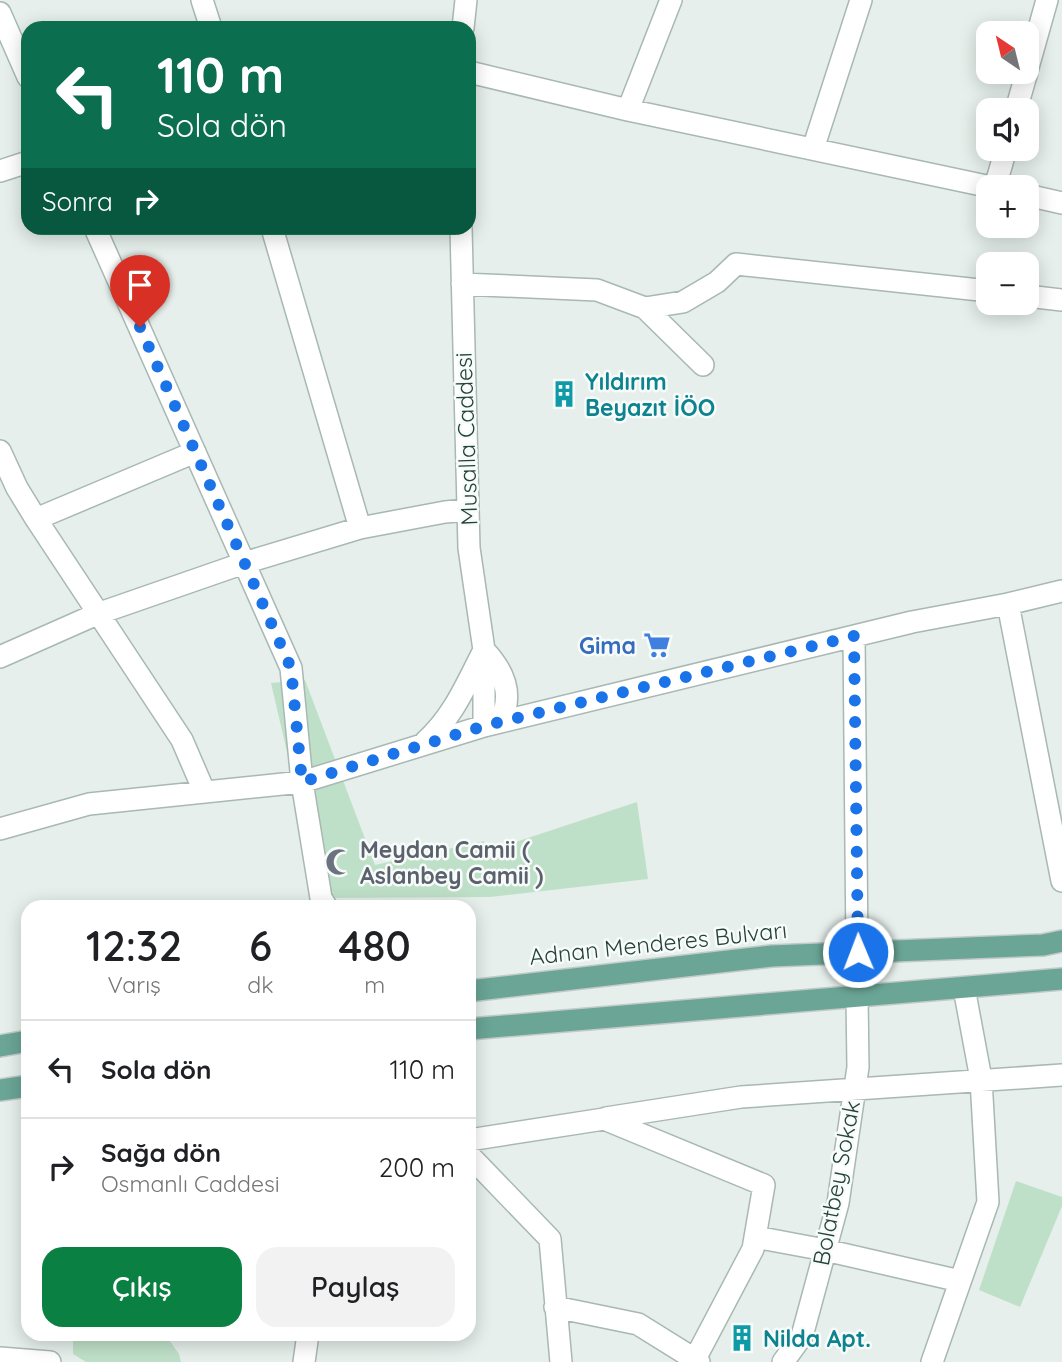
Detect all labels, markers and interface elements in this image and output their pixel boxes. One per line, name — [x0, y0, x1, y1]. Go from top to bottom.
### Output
north arrow — [976, 21, 1040, 84]
map controls — [976, 21, 1039, 315]
text: 110 m — [157, 44, 284, 105]
icon: left — [42, 49, 133, 140]
button: sound — [976, 98, 1039, 161]
text: Sola dön — [157, 105, 287, 145]
button: + — [976, 175, 1039, 238]
icon: right — [127, 182, 165, 220]
text: Sonra — [42, 185, 113, 218]
button: − — [976, 252, 1039, 315]
pin — [110, 255, 170, 327]
icon: arrive — [121, 266, 159, 304]
street label: Musalla Caddesi — [448, 352, 484, 526]
place label: Yıldırım Beyazıt İÖO — [585, 367, 715, 422]
building icon: Yıldırım Beyazıt İÖO — [549, 379, 579, 409]
supermarket icon: Gima — [642, 630, 672, 660]
place label: Gima — [579, 631, 636, 660]
place label: Meydan Camii ( Aslanbey Camii ) — [360, 835, 544, 890]
mosque icon: Meydan Camii ( Aslanbey Camii ) — [324, 847, 354, 877]
street label: Adnan Menderes Bulvarı — [528, 915, 788, 971]
position arrow — [821, 915, 895, 989]
text: 12:32 — [86, 919, 182, 972]
text: 6 — [249, 919, 272, 972]
text: 480 — [339, 919, 411, 972]
text: Varış — [107, 970, 161, 999]
text: dk — [247, 970, 274, 999]
text: m — [364, 970, 385, 999]
icon: left — [42, 1050, 80, 1088]
text: Sola dön — [101, 1053, 211, 1086]
text: 110 m — [389, 1053, 455, 1086]
street label: Bolatbey Sokak — [806, 1098, 866, 1268]
text: Sağa dön — [101, 1136, 221, 1169]
icon: right — [42, 1148, 80, 1186]
text: 200 m — [379, 1151, 455, 1184]
text: Osmanlı Caddesi — [101, 1169, 280, 1198]
button: Çıkış — [42, 1247, 242, 1327]
button: Paylaş — [256, 1247, 455, 1327]
building icon: Nilda Apt. — [727, 1323, 757, 1353]
place label: Nilda Apt. — [763, 1324, 871, 1353]

